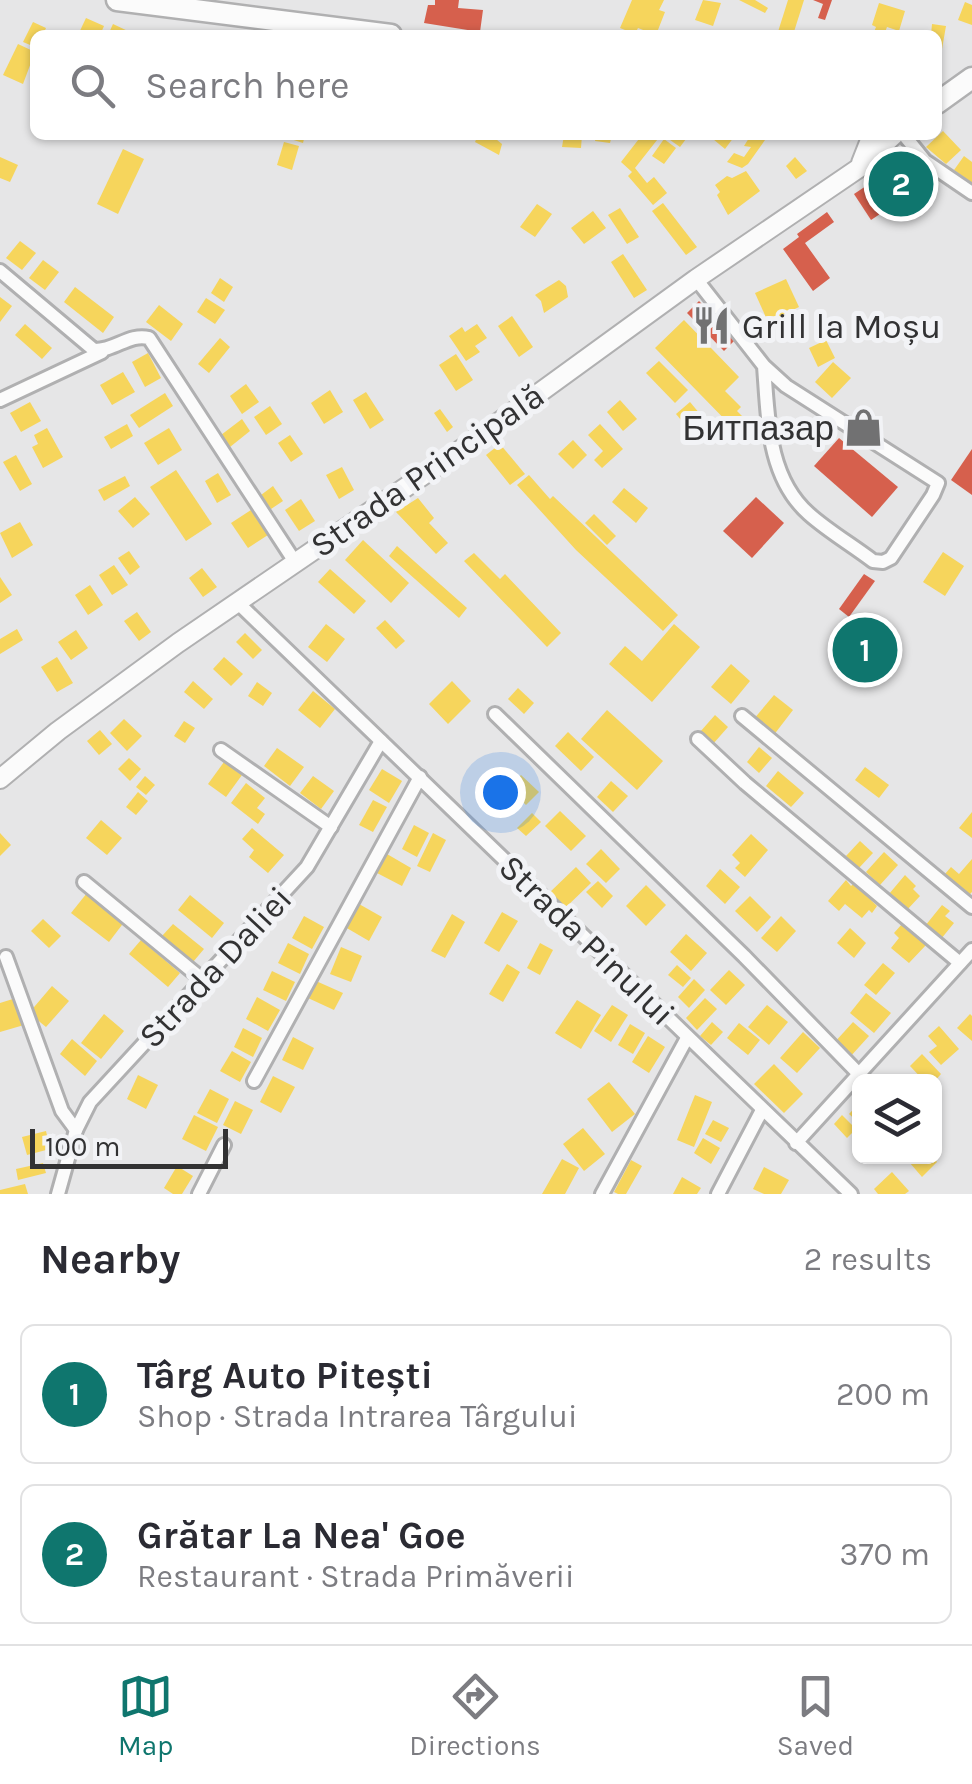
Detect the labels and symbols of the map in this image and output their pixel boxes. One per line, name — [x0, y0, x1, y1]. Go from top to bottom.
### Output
pin: 2 — [868, 146, 934, 222]
restaurant icon: Grill la Moșu — [691, 305, 733, 347]
place label: Grill la Moșu — [742, 306, 941, 347]
street label: Strada Principală — [303, 375, 552, 566]
shop icon: Битпазар — [843, 407, 885, 449]
place label: Битпазар — [682, 408, 834, 449]
pin: 1 — [832, 612, 898, 688]
your location — [475, 767, 526, 818]
street label: Strada Pinului — [490, 846, 683, 1034]
street label: Strada Daliei — [130, 878, 300, 1056]
scale bar — [30, 1124, 228, 1168]

